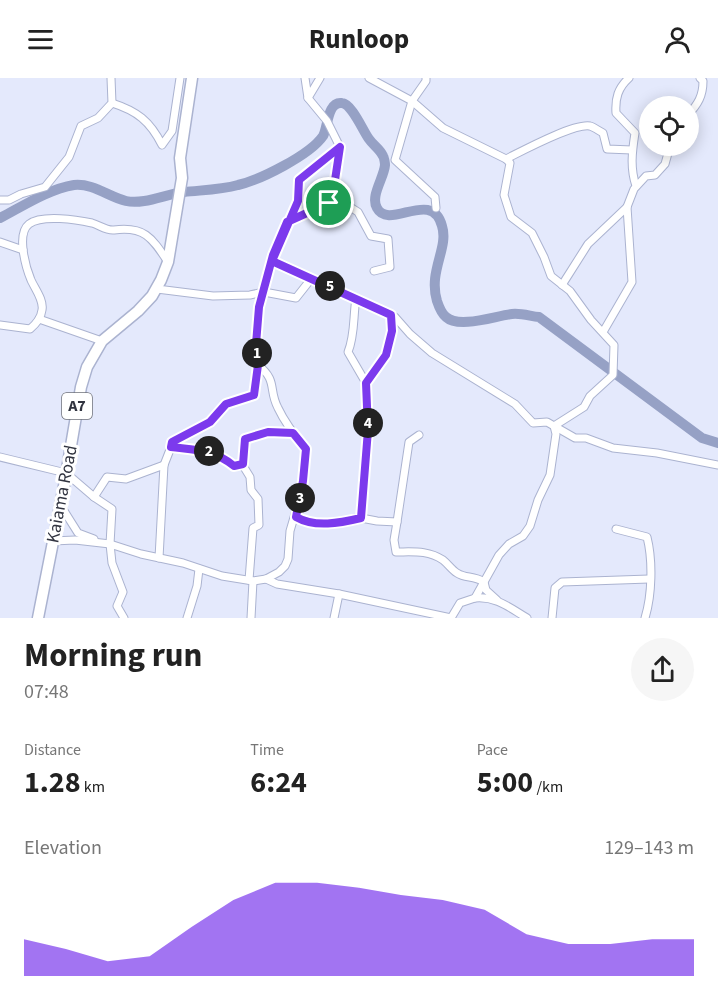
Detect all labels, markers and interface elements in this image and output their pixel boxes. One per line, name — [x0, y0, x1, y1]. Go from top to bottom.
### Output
text: Runloop — [309, 20, 409, 59]
icon: menu — [24, 23, 57, 56]
icon: person — [661, 23, 694, 56]
map controls — [639, 96, 699, 156]
button: locate — [639, 96, 699, 156]
pin — [303, 177, 354, 228]
icon: arrive — [312, 186, 345, 219]
pin: 5 — [315, 271, 345, 301]
text: 5 — [326, 275, 334, 297]
pin: 1 — [242, 338, 272, 368]
text: 1 — [253, 342, 261, 364]
road number: A7 — [62, 393, 92, 419]
pin: 4 — [353, 408, 383, 438]
text: 4 — [364, 412, 372, 434]
pin: 2 — [194, 436, 224, 466]
text: 2 — [205, 440, 213, 462]
street label: Kaiama Road — [40, 443, 84, 545]
pin: 3 — [285, 483, 315, 513]
text: 3 — [296, 487, 304, 509]
text: Morning run — [24, 632, 202, 679]
button: share — [631, 638, 694, 701]
text: 07:48 — [24, 678, 69, 706]
text: Distance — [24, 739, 81, 761]
text: Time — [250, 739, 284, 761]
text: Pace — [477, 739, 508, 761]
text: 1.28 — [24, 761, 81, 804]
text: 6:24 — [250, 761, 307, 804]
text: 5:00 — [477, 761, 533, 804]
text: km — [81, 776, 105, 798]
text: /km — [533, 776, 563, 798]
text: Elevation — [24, 834, 102, 862]
text: 129–143 m — [604, 834, 694, 862]

